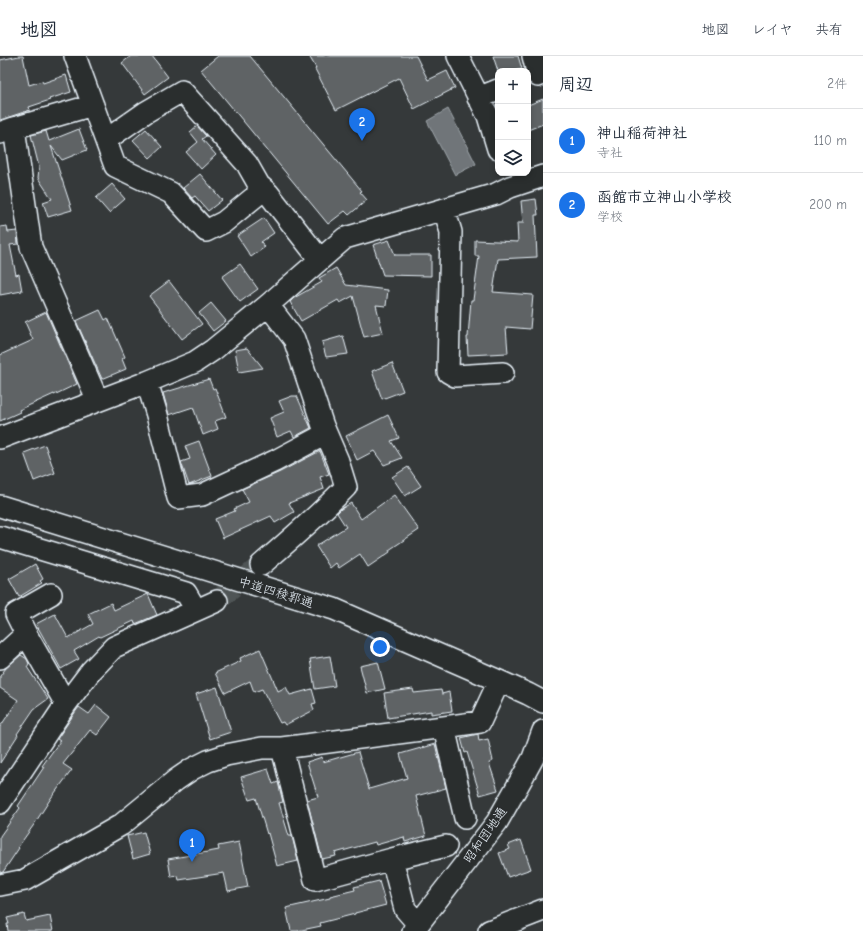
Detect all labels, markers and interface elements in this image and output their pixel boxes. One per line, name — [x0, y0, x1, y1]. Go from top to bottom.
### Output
text: 地図 — [20, 19, 58, 41]
text: 地図 — [702, 21, 730, 38]
text: レイヤ — [752, 21, 793, 38]
text: 共有 — [815, 21, 843, 38]
map controls — [495, 68, 531, 176]
button: + — [495, 68, 531, 104]
text: 周辺 — [559, 75, 593, 94]
text: 2件 — [827, 76, 847, 91]
button: − — [495, 104, 531, 140]
pin: 2 — [349, 108, 375, 141]
text: 神山稲荷神社 — [597, 124, 687, 142]
text: 1 — [569, 133, 575, 148]
text: 110 m — [814, 133, 847, 148]
button: layers — [495, 140, 531, 176]
text: 寺社 — [597, 145, 623, 160]
text: 函館市立神山小学校 — [597, 188, 732, 206]
text: 2 — [569, 197, 575, 212]
text: 200 m — [809, 197, 847, 212]
text: 学校 — [597, 209, 623, 224]
street label: 中道四稜郭通 — [237, 573, 315, 611]
your location — [370, 637, 390, 657]
street label: 昭和団地通 — [460, 804, 510, 866]
pin: 1 — [179, 829, 205, 862]

